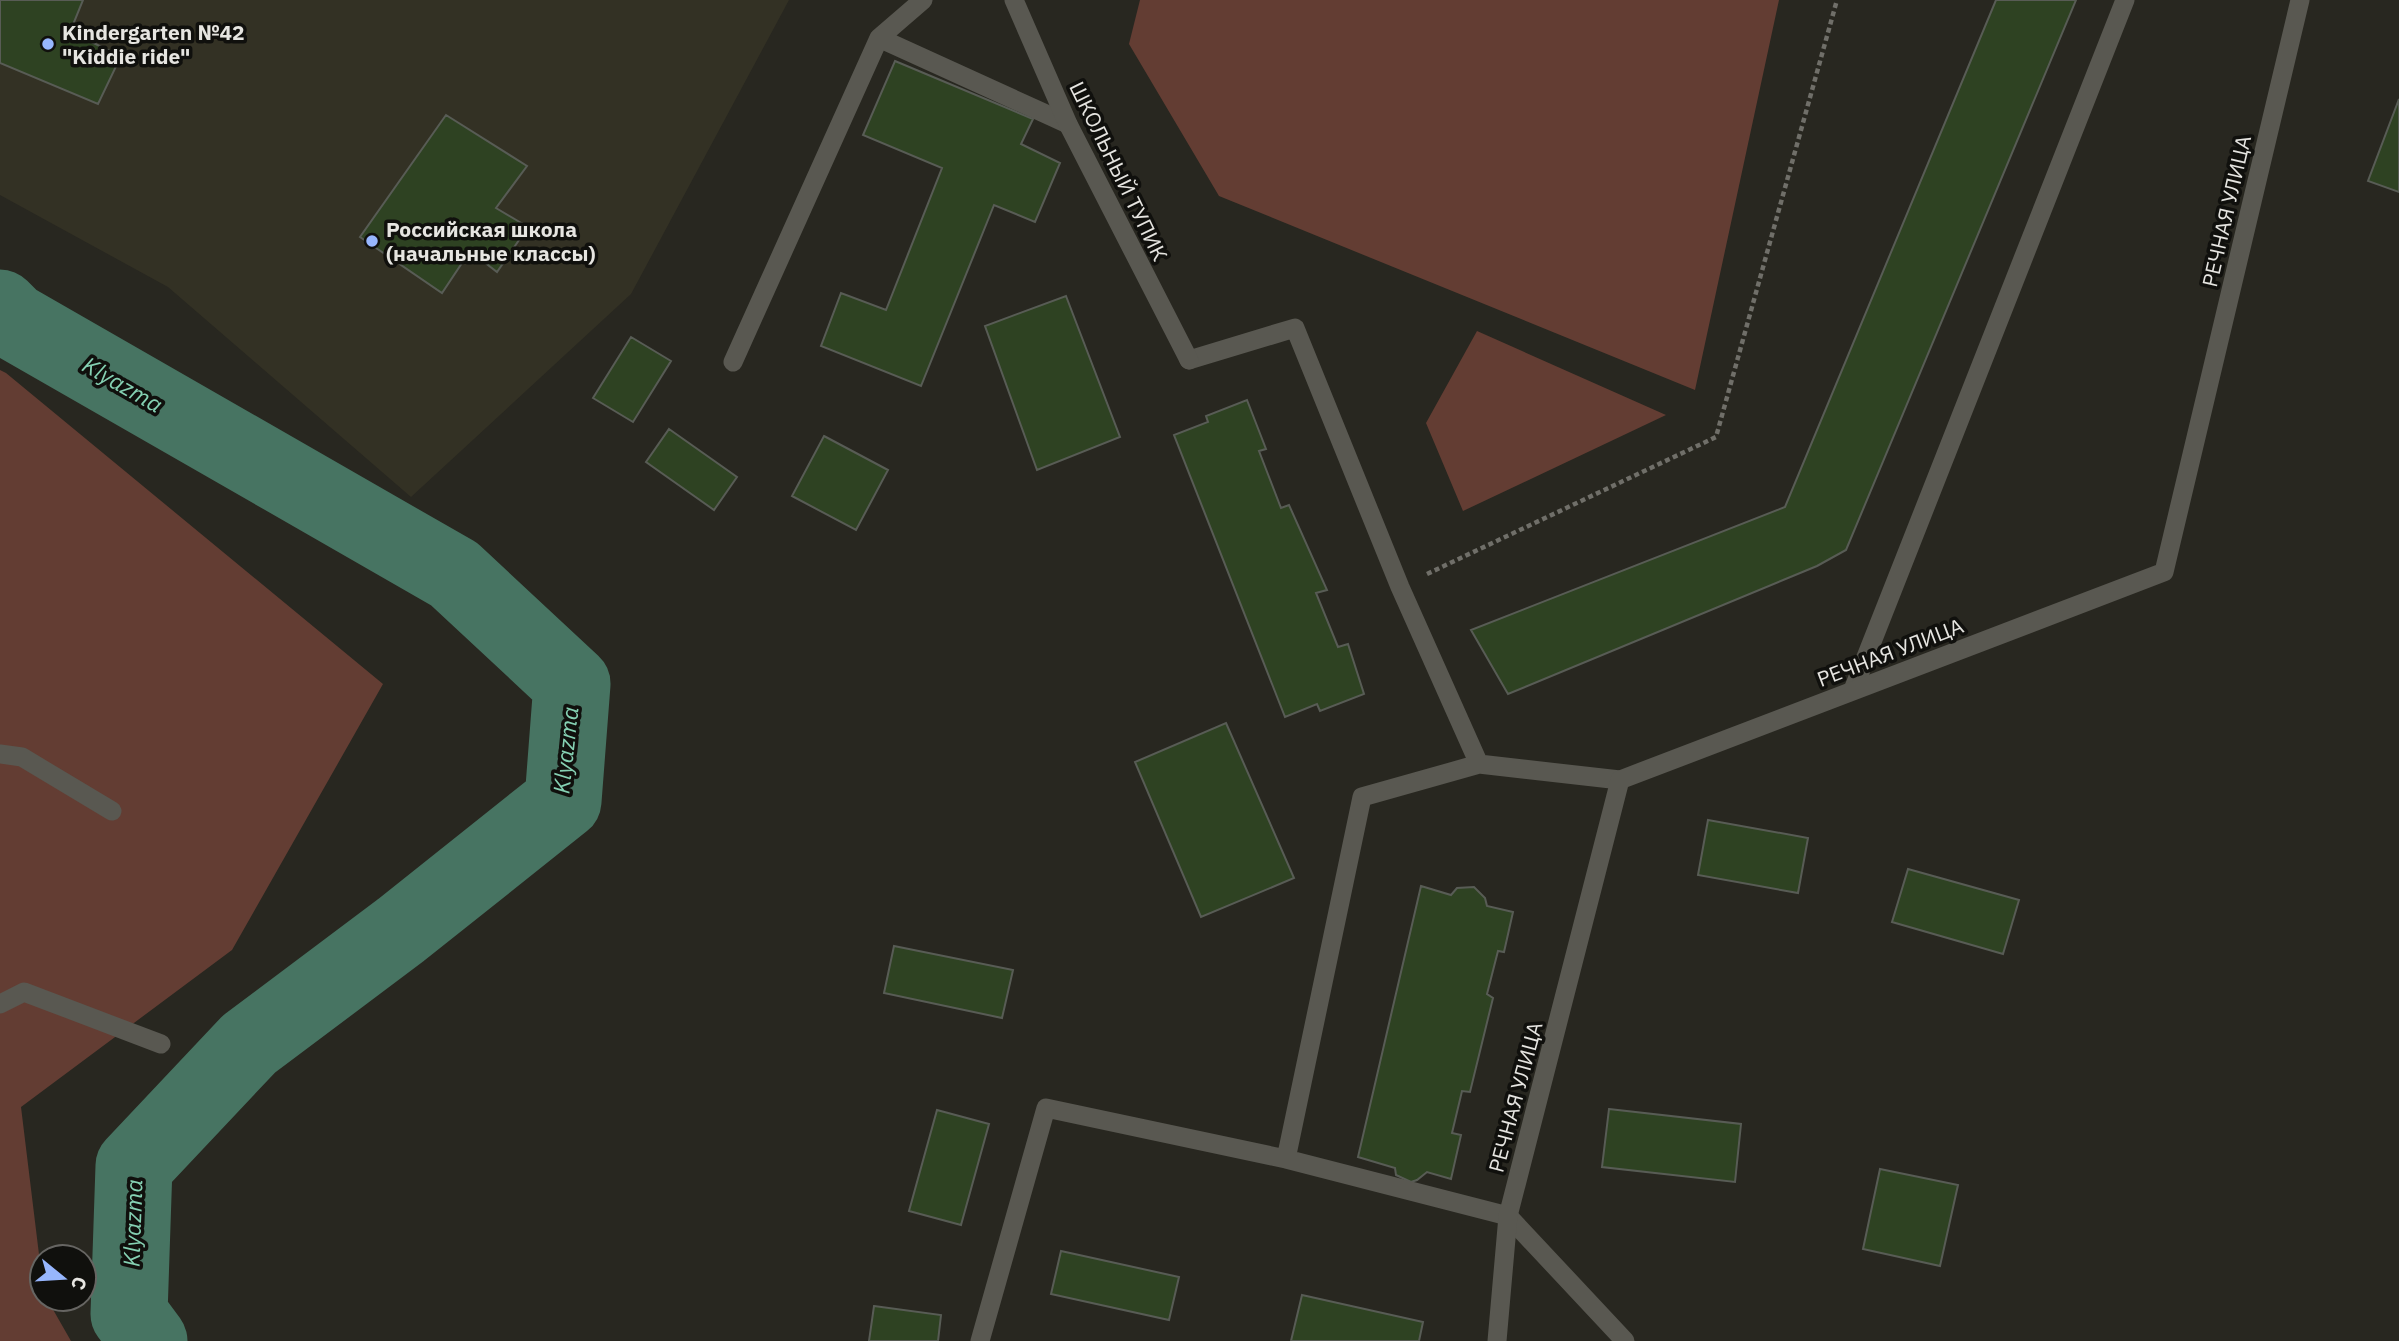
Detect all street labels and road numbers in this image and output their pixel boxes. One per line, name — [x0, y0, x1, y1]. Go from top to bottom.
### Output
street label: ШКОЛЬНЫЙ ТУПИК — [1063, 77, 1175, 266]
street label: РЕЧНАЯ УЛИЦА — [2195, 132, 2257, 290]
street label: РЕЧНАЯ УЛИЦА — [1813, 611, 1967, 693]
street label: РЕЧНАЯ УЛИЦА — [1481, 1019, 1549, 1175]

